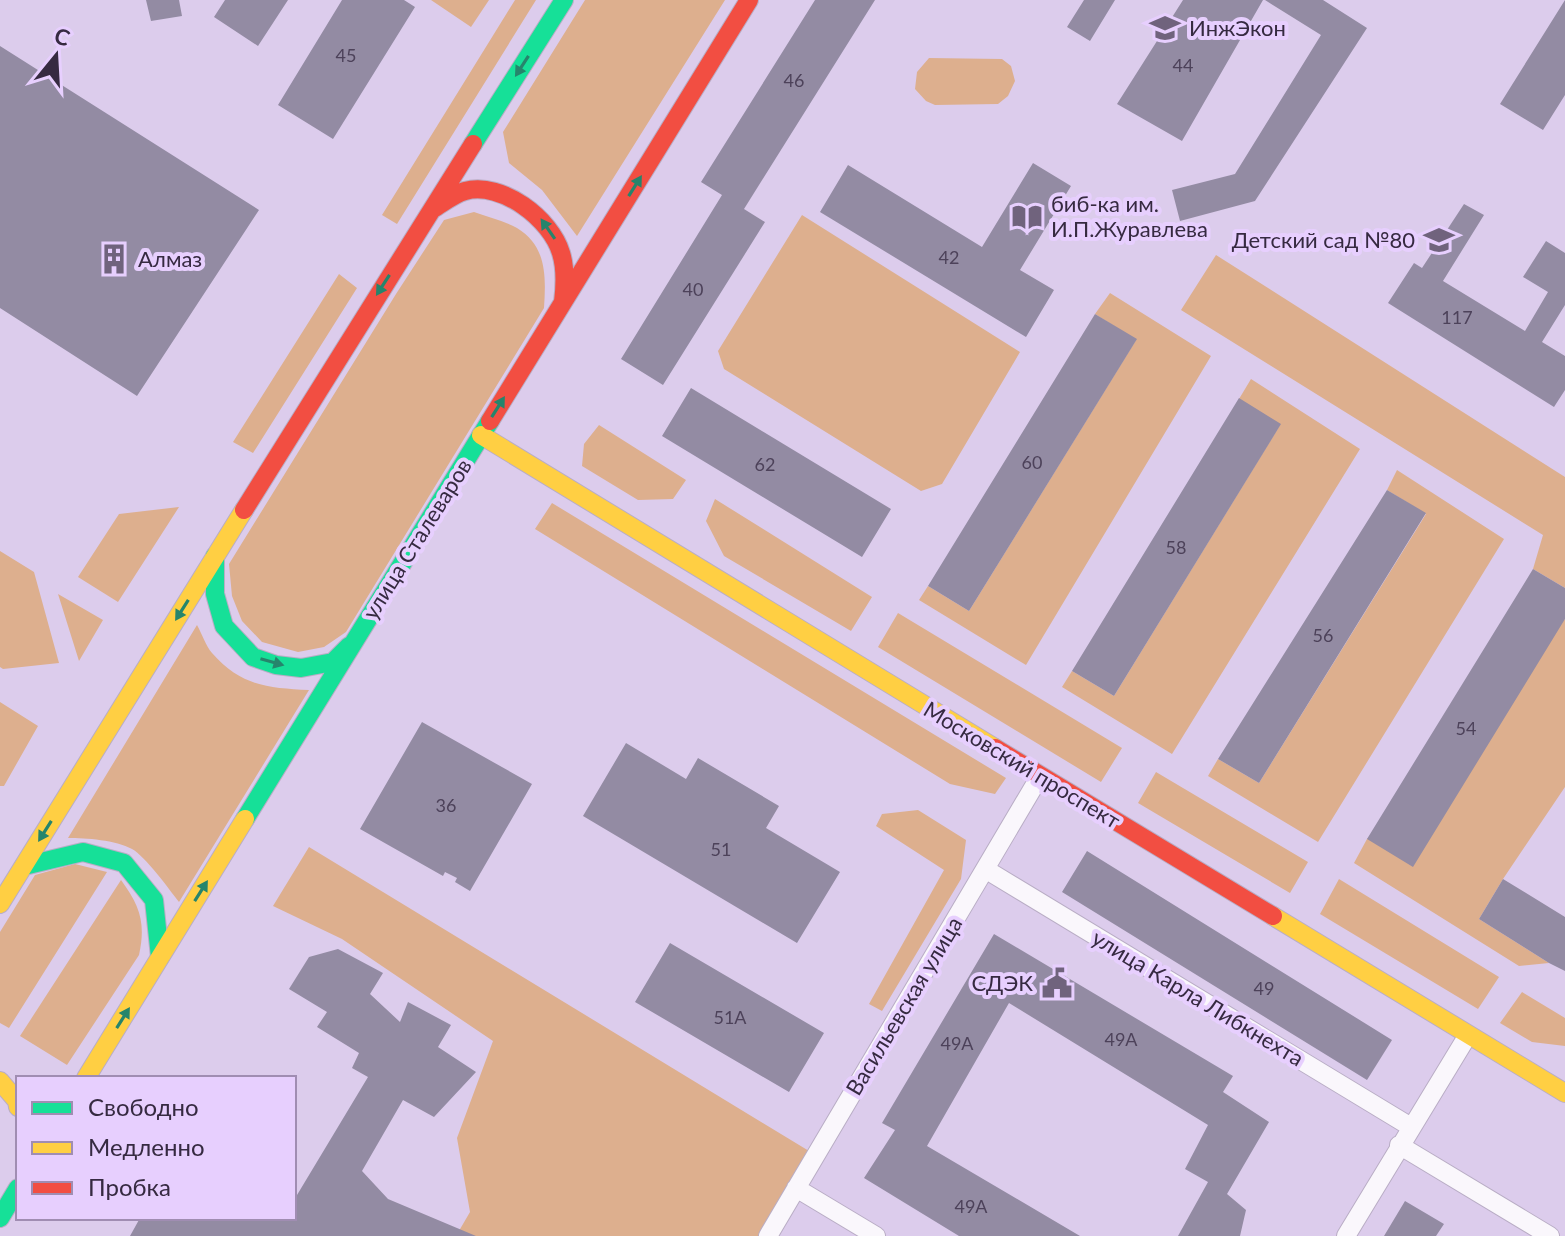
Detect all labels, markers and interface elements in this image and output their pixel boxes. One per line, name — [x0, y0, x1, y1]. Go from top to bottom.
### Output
school or university icon: ИнжЭкон — [1148, 11, 1182, 45]
place label: ИнжЭкон — [1189, 14, 1286, 41]
north arrow — [16, 16, 96, 96]
text: С — [51, 21, 74, 52]
house number: 45 — [336, 44, 356, 66]
house number: 44 — [1173, 54, 1193, 76]
one-way arrow — [515, 55, 530, 76]
house number: 46 — [784, 69, 804, 91]
one-way arrow — [627, 175, 641, 197]
place label: биб-ка им. И.П.Журавлева — [1051, 190, 1208, 242]
library icon: биб-ка им. И.П.Журавлева — [1010, 200, 1044, 234]
one-way arrow — [541, 219, 556, 240]
school or university icon: Детский сад №80 — [1422, 223, 1456, 257]
place label: Детский сад №80 — [1232, 226, 1415, 253]
building icon: Алмаз — [97, 242, 131, 276]
place label: Алмаз — [138, 245, 202, 272]
house number: 42 — [939, 246, 959, 268]
one-way arrow — [376, 275, 391, 296]
house number: 40 — [683, 278, 703, 300]
house number: 117 — [1441, 306, 1473, 328]
one-way arrow — [491, 396, 505, 418]
house number: 60 — [1022, 451, 1042, 473]
house number: 62 — [755, 453, 775, 475]
street label: улица Сталеваров — [356, 454, 477, 624]
house number: 58 — [1166, 536, 1186, 558]
one-way arrow — [175, 599, 189, 621]
house number: 56 — [1313, 624, 1333, 646]
one-way arrow — [259, 657, 284, 669]
street label: Московский проспект — [919, 695, 1125, 834]
house number: 54 — [1456, 717, 1476, 739]
house number: 36 — [436, 794, 456, 816]
one-way arrow — [39, 820, 53, 842]
house number: 51 — [711, 838, 731, 860]
one-way arrow — [193, 880, 207, 902]
street label: Васильевская улица — [840, 912, 968, 1100]
street label: улица Карла Либкнехта — [1088, 924, 1309, 1072]
public building icon: СДЭК — [1040, 966, 1074, 1000]
place label: СДЭК — [971, 969, 1033, 996]
house number: 49 — [1254, 977, 1274, 999]
house number: 51А — [713, 1006, 747, 1028]
one-way arrow — [116, 1007, 130, 1029]
house number: 49А — [1104, 1028, 1138, 1050]
house number: 49А — [940, 1032, 974, 1054]
legend — [16, 1076, 296, 1220]
text: Свободно — [88, 1092, 199, 1121]
text: Медленно — [88, 1132, 205, 1161]
text: Пробка — [88, 1172, 171, 1201]
house number: 49А — [954, 1195, 988, 1217]

